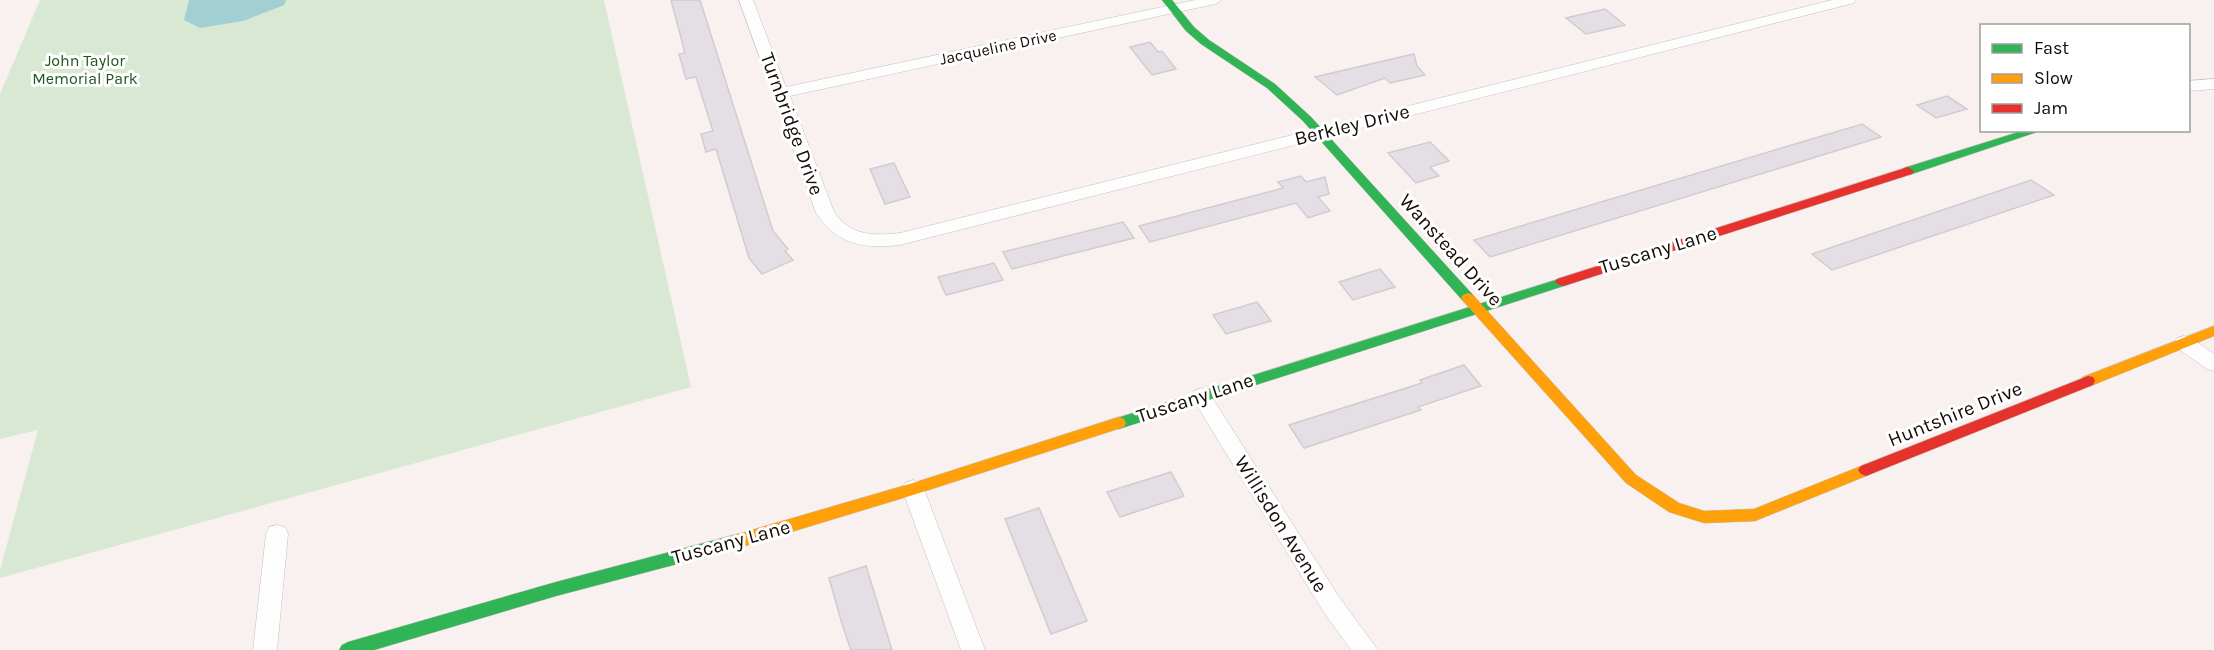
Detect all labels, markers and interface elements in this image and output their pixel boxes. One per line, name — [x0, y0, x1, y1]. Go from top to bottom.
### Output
legend — [1980, 24, 2190, 132]
street label: Jacqueline Drive — [938, 25, 1058, 69]
text: Fast — [2034, 37, 2069, 59]
street label: Turnbridge Drive — [756, 50, 828, 198]
park label: John Taylor Memorial Park — [32, 51, 138, 88]
text: Slow — [2034, 67, 2073, 89]
text: Jam — [2034, 97, 2068, 119]
street label: Berkley Drive — [1292, 100, 1412, 150]
street label: Wanstead Drive — [1395, 189, 1507, 311]
street label: Tuscany Lane — [1597, 221, 1719, 279]
street label: Tuscany Lane — [1134, 368, 1256, 428]
street label: Huntshire Drive — [1885, 377, 2025, 451]
street label: Willisdon Avenue — [1230, 451, 1332, 597]
street label: Tuscany Lane — [669, 515, 793, 569]

